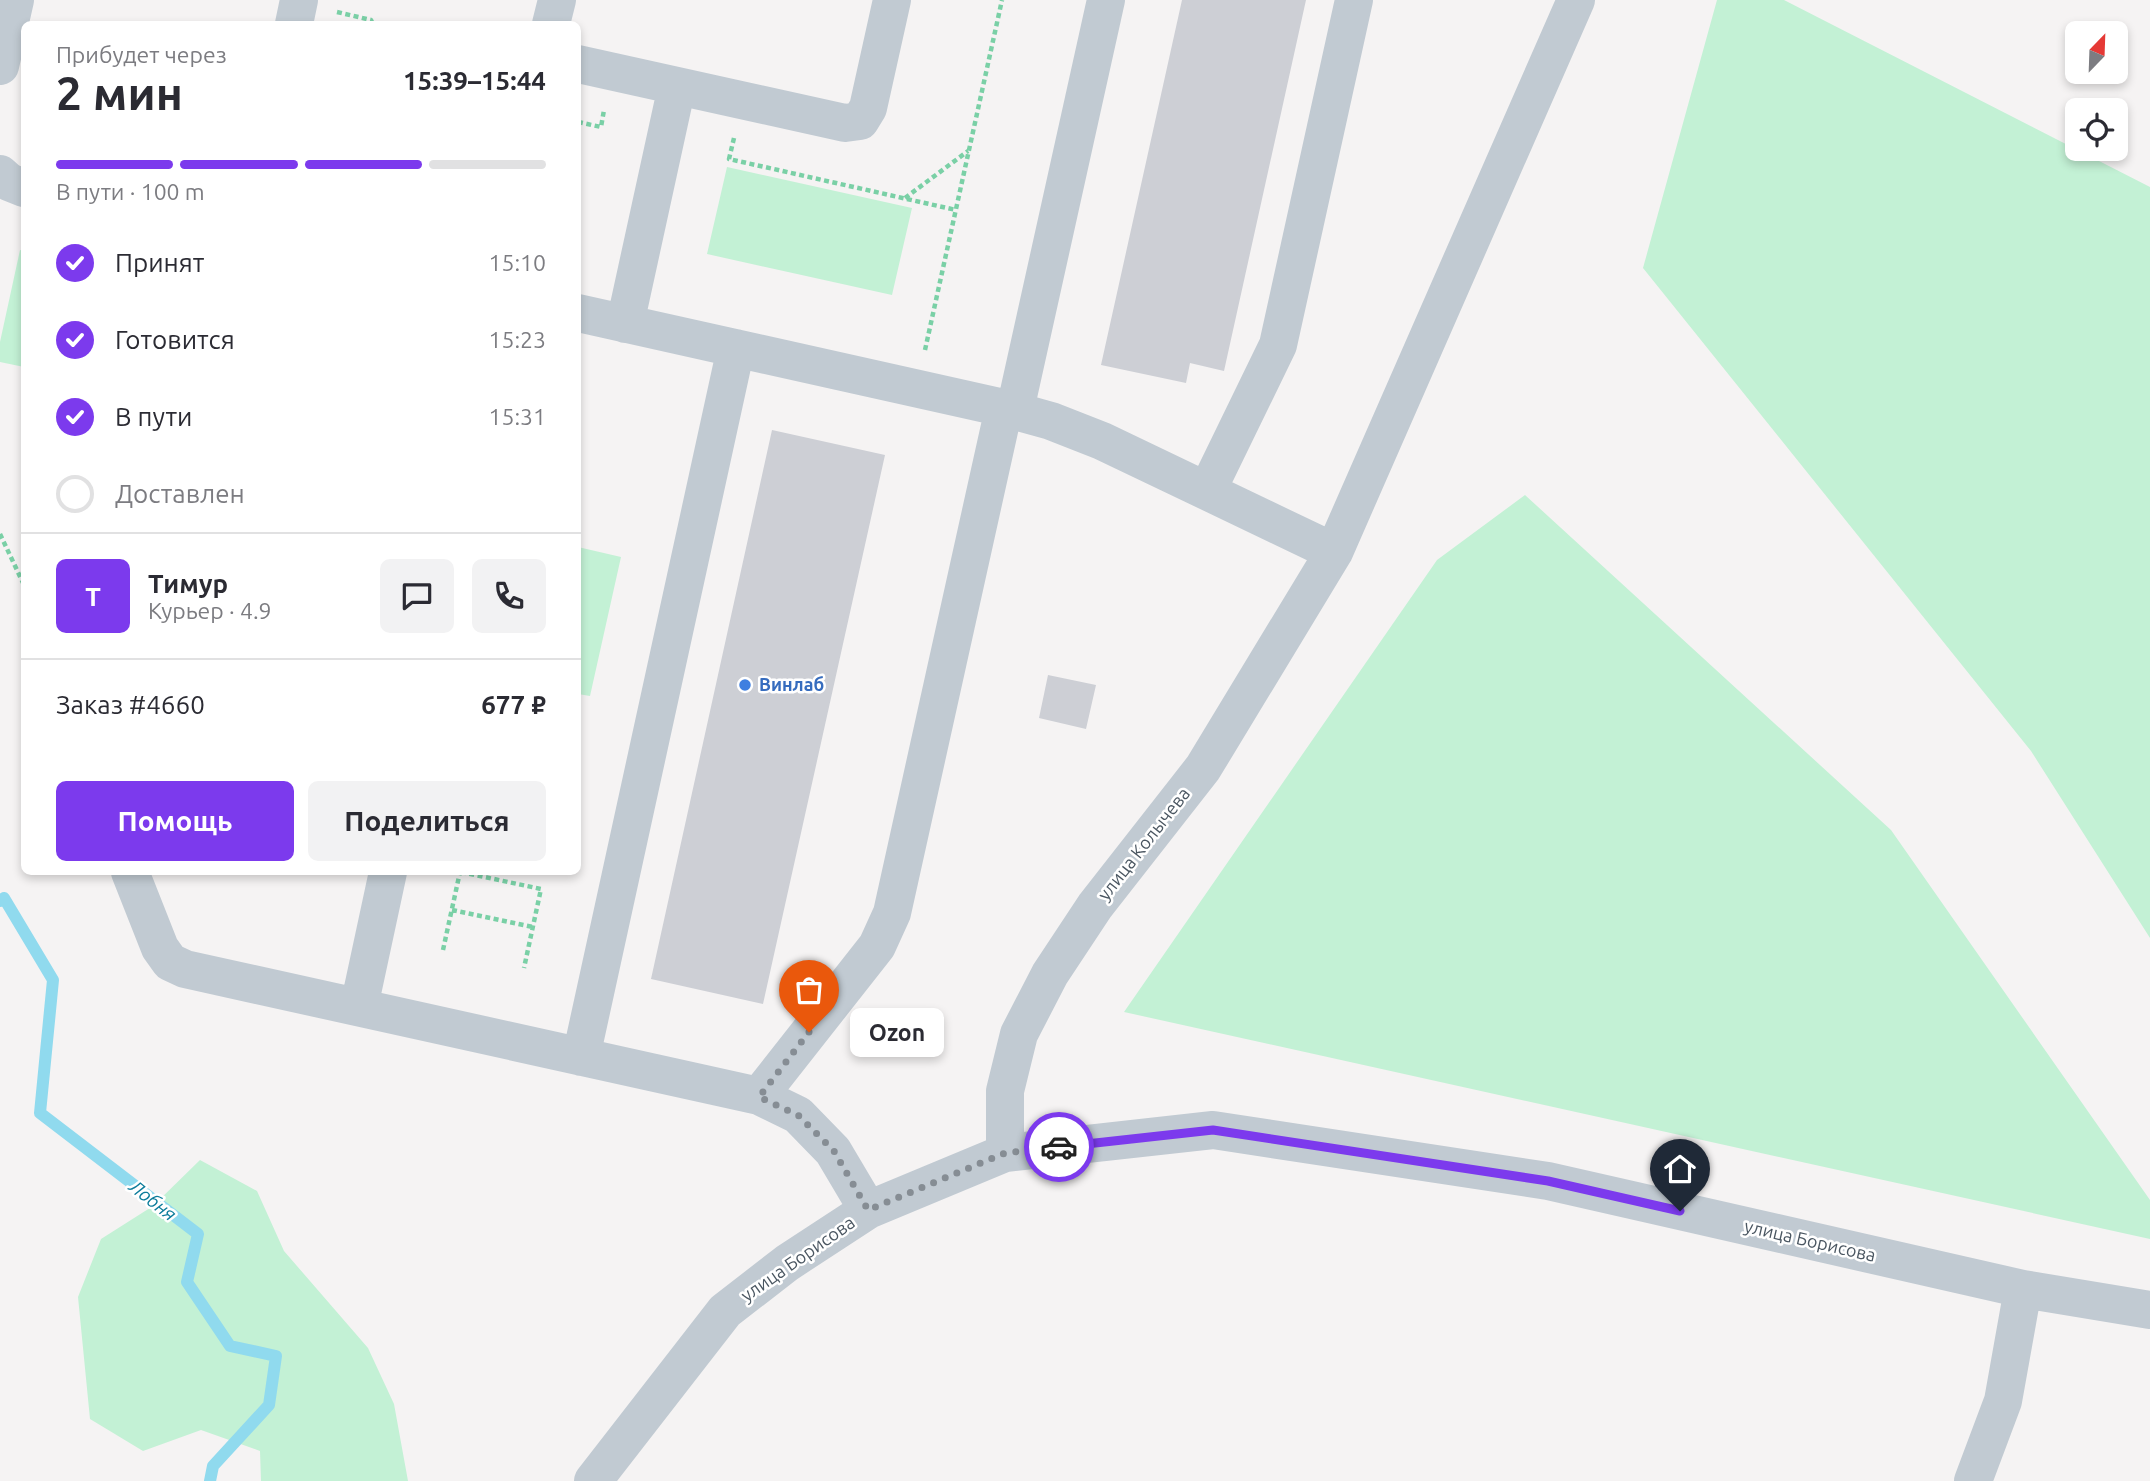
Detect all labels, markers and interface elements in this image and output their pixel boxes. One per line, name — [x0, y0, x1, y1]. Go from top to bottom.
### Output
north arrow — [2065, 21, 2128, 84]
map controls — [2065, 21, 2128, 161]
text: Прибудет через — [56, 42, 227, 67]
text: 15:39–15:44 — [403, 66, 546, 95]
text: 2 мин — [56, 67, 183, 119]
button: locate — [2065, 98, 2128, 161]
text: В пути · 100 m — [56, 179, 205, 204]
icon: check — [56, 244, 94, 282]
text: Принят — [115, 248, 204, 277]
text: 15:10 — [488, 250, 546, 275]
icon: check — [56, 321, 94, 359]
text: Готовится — [115, 325, 235, 354]
text: 15:23 — [488, 327, 546, 352]
icon: check — [56, 398, 94, 436]
text: В пути — [115, 402, 192, 431]
text: 15:31 — [488, 404, 546, 429]
text: Доставлен — [115, 479, 245, 508]
button: chat — [380, 559, 454, 633]
button: phone — [472, 559, 546, 633]
text: Тимур — [148, 569, 228, 598]
text: Т — [85, 582, 101, 611]
text: Курьер · 4.9 — [148, 598, 272, 623]
place label: Винлаб — [759, 674, 824, 694]
marker: Винлаб — [737, 677, 753, 693]
text: Заказ #4660 — [56, 690, 205, 719]
text: 677 ₽ — [481, 690, 546, 719]
button: Помощь — [56, 781, 294, 861]
button: Поделиться — [308, 781, 546, 861]
street label: улица Колычева — [1093, 783, 1193, 904]
pin — [779, 960, 839, 1032]
icon: bag — [790, 971, 828, 1009]
callout: Ozon — [851, 1007, 945, 1056]
text: Ozon — [869, 1020, 925, 1045]
courier — [1024, 1112, 1094, 1182]
icon: car — [1040, 1128, 1078, 1166]
pin — [1650, 1139, 1710, 1211]
icon: home — [1661, 1150, 1699, 1188]
water label: Лобня — [124, 1174, 181, 1225]
street label: улица Борисова — [737, 1211, 858, 1305]
street label: улица Борисова — [1743, 1215, 1878, 1265]

